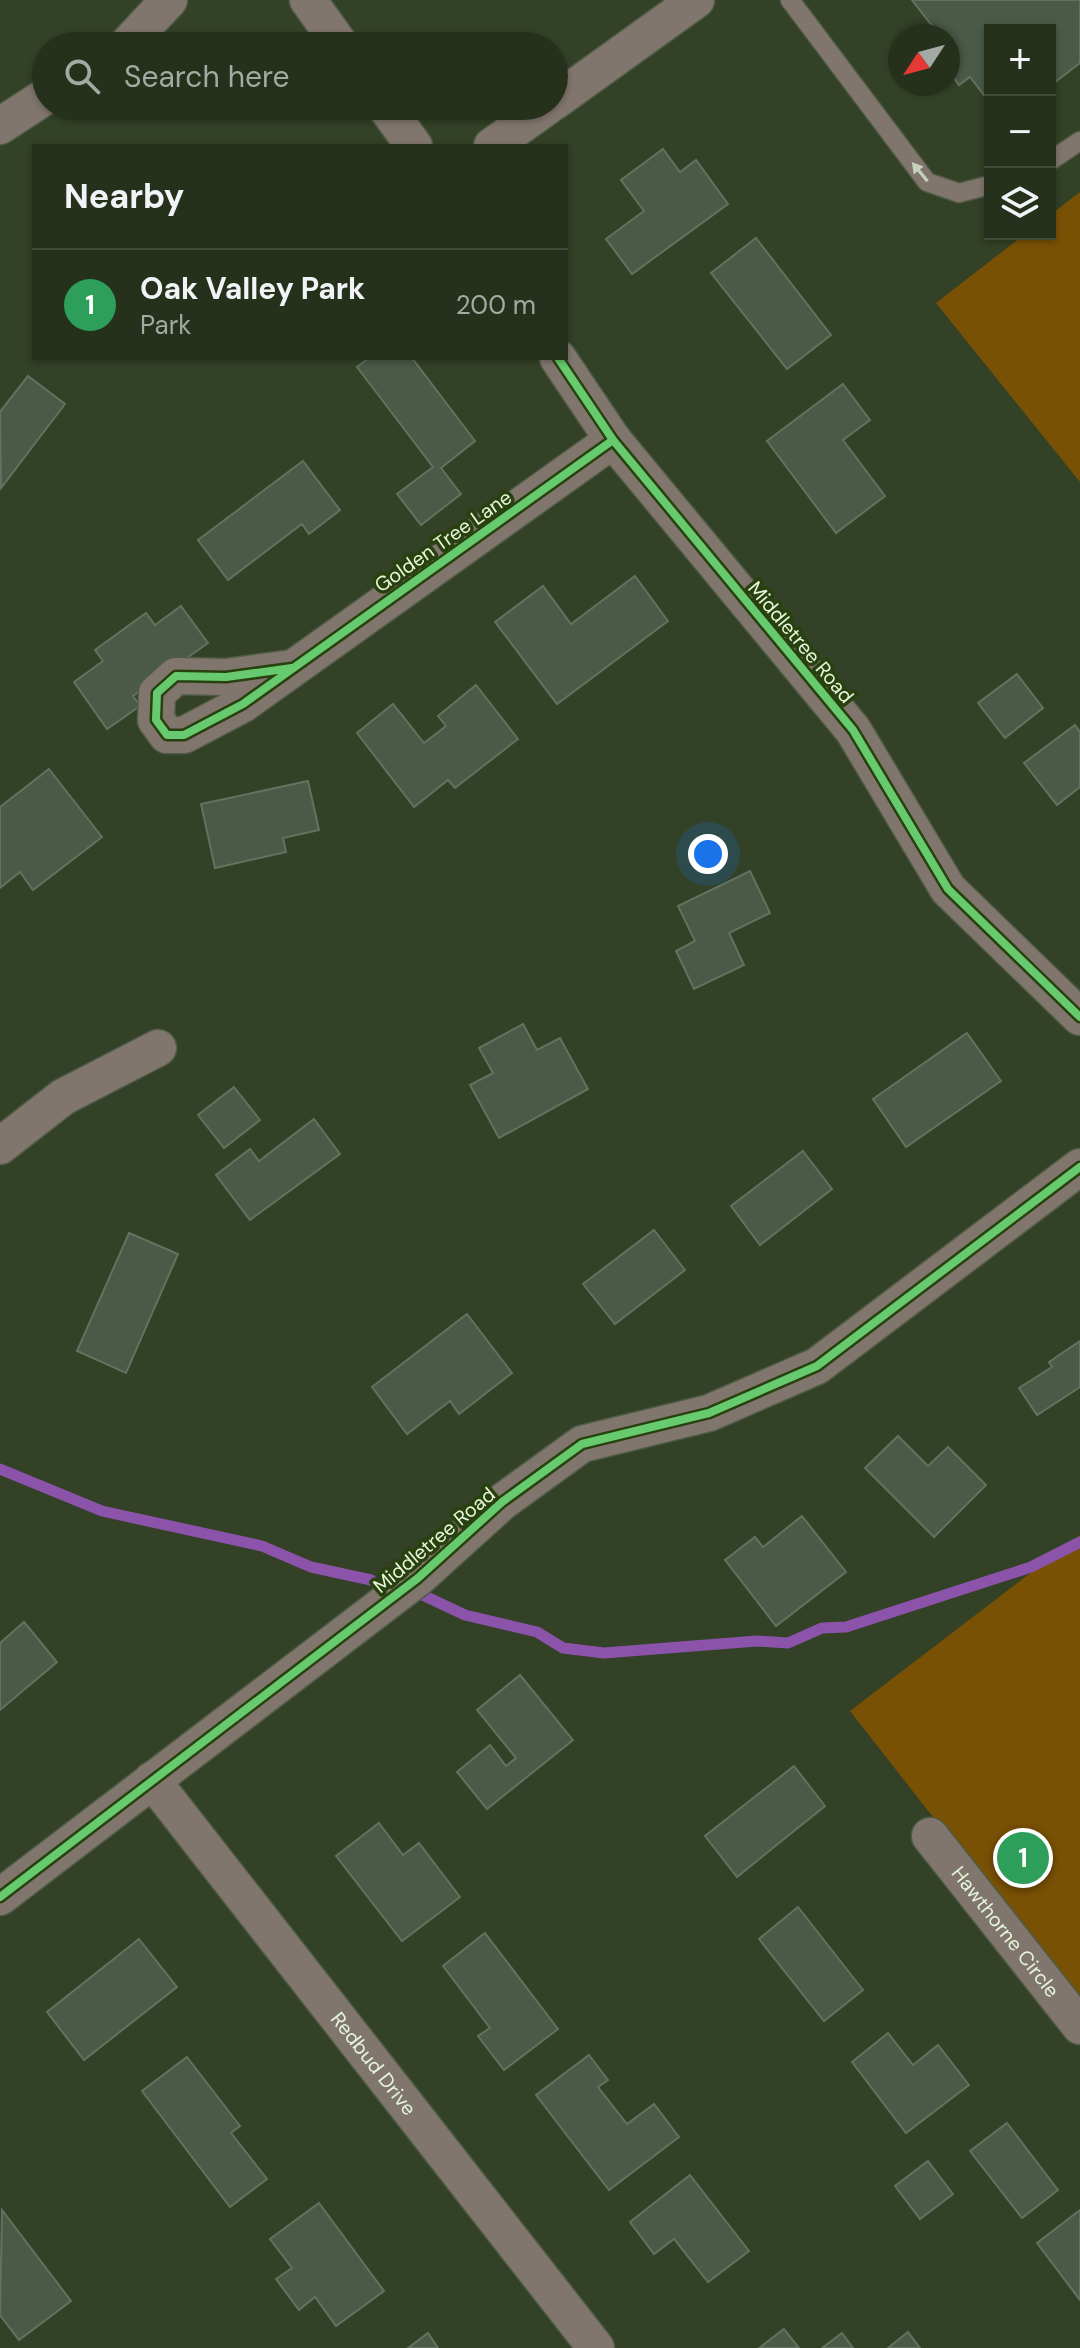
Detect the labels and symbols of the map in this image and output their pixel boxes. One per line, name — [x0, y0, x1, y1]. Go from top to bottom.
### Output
north arrow — [888, 24, 960, 96]
one-way arrow — [912, 162, 929, 182]
street label: Golden Tree Lane — [369, 484, 517, 598]
street label: Middletree Road — [742, 576, 860, 708]
your location — [688, 834, 728, 874]
street label: Middletree Road — [368, 1481, 500, 1599]
pin: 1 — [997, 1828, 1049, 1888]
street label: Hawthorne Circle — [946, 1861, 1065, 2003]
street label: Redbud Drive — [325, 2007, 422, 2121]

